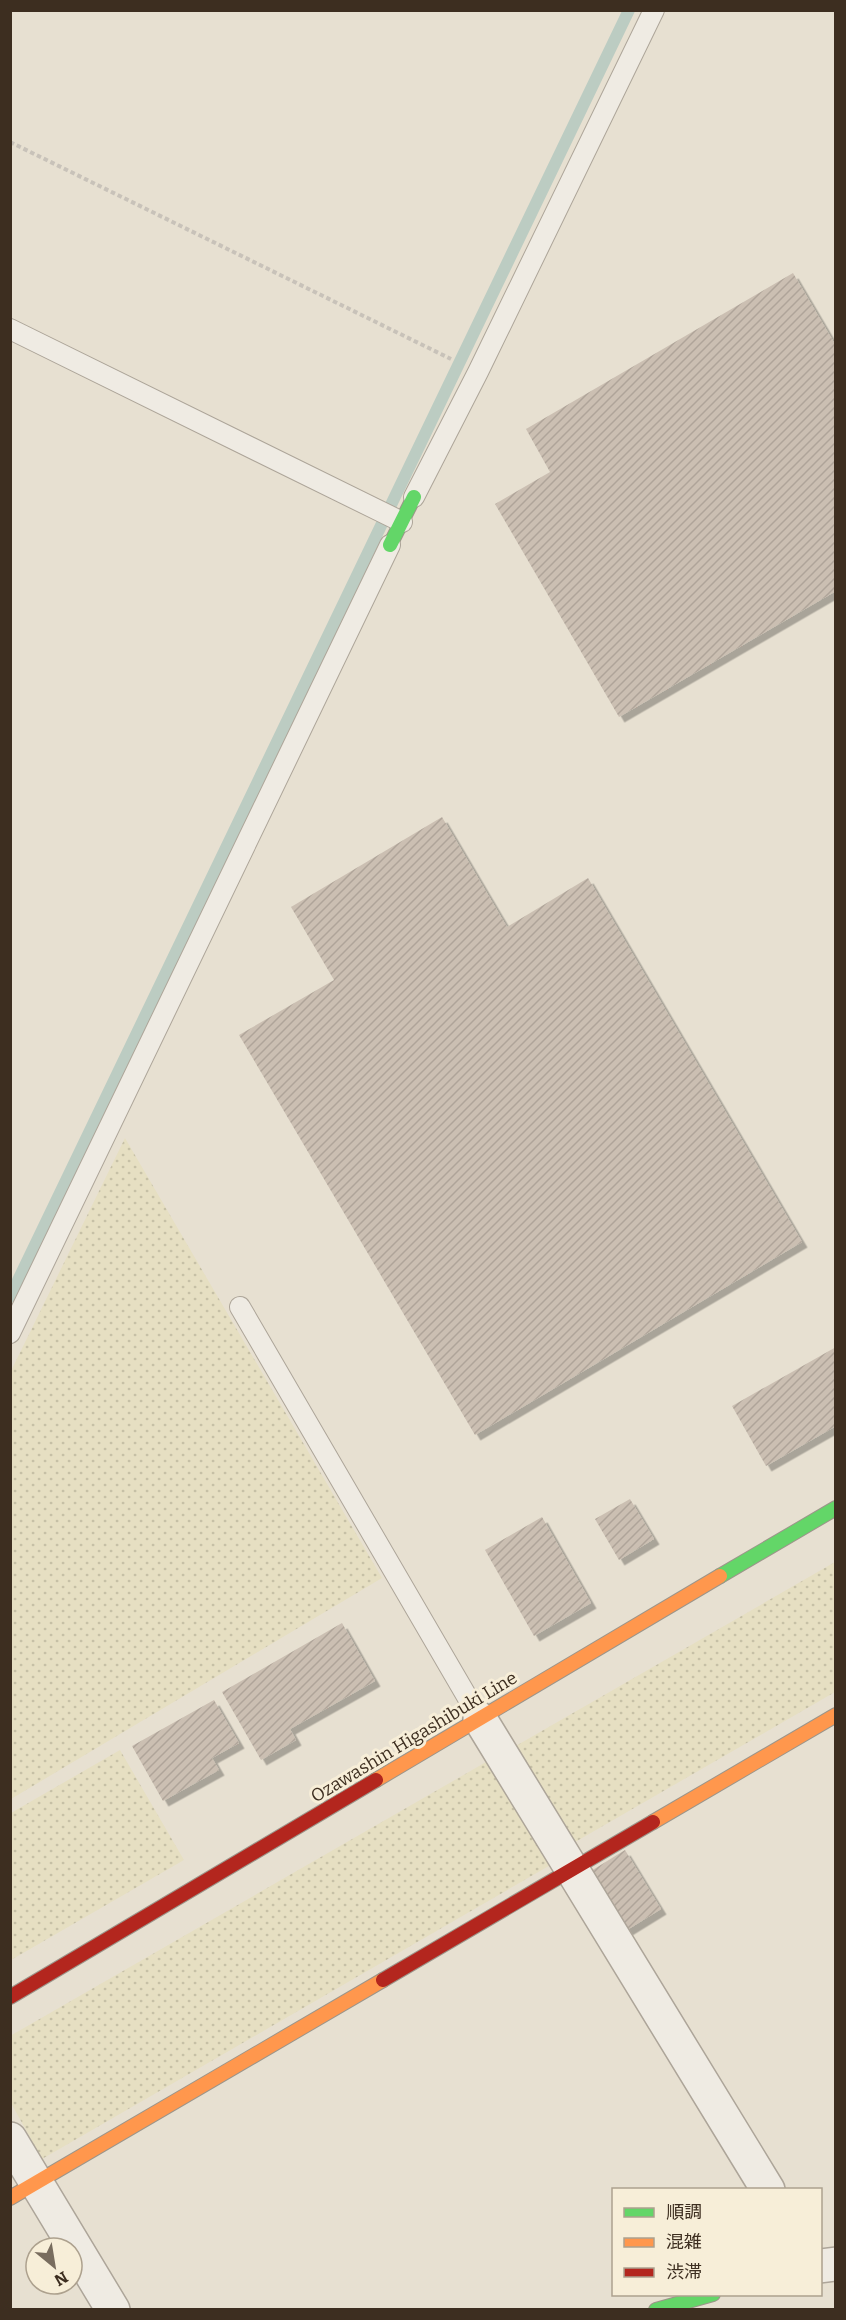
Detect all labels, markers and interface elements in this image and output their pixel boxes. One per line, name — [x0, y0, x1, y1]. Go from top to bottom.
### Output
street label: Ozawashin Higashibuki Line — [307, 1667, 521, 1807]
legend — [612, 2188, 822, 2296]
text: 順調 — [666, 2201, 702, 2223]
text: 混雑 — [666, 2231, 702, 2253]
north arrow — [24, 2236, 84, 2296]
text: 渋滞 — [666, 2261, 702, 2283]
text: N — [51, 2267, 71, 2290]

